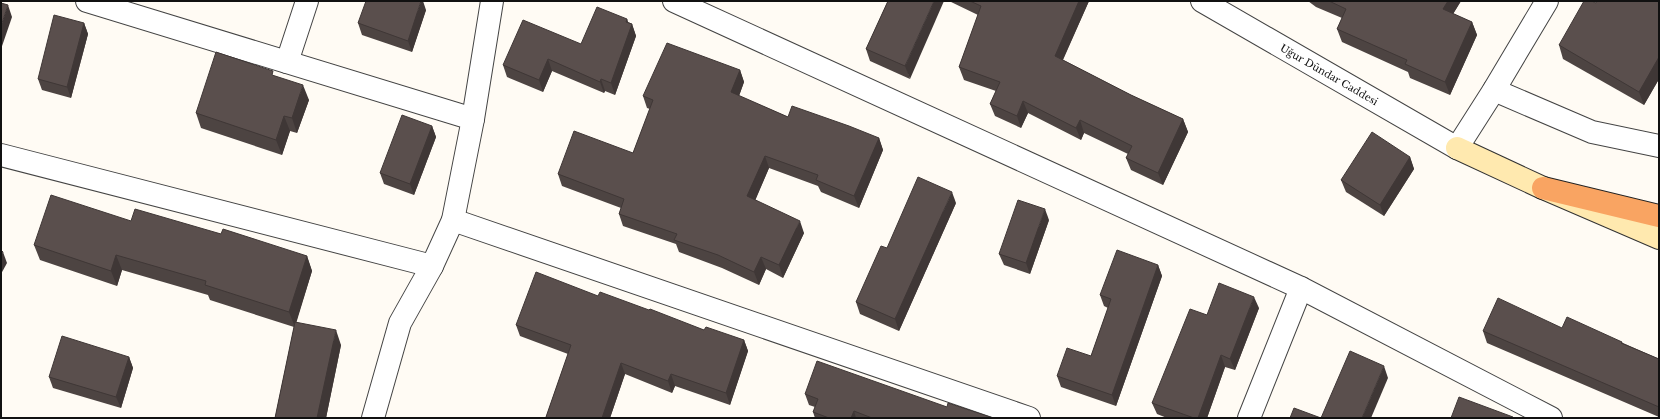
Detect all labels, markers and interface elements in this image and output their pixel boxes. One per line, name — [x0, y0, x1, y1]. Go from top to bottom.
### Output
street label: Uğur Dündar Caddesi — [1278, 41, 1381, 109]

